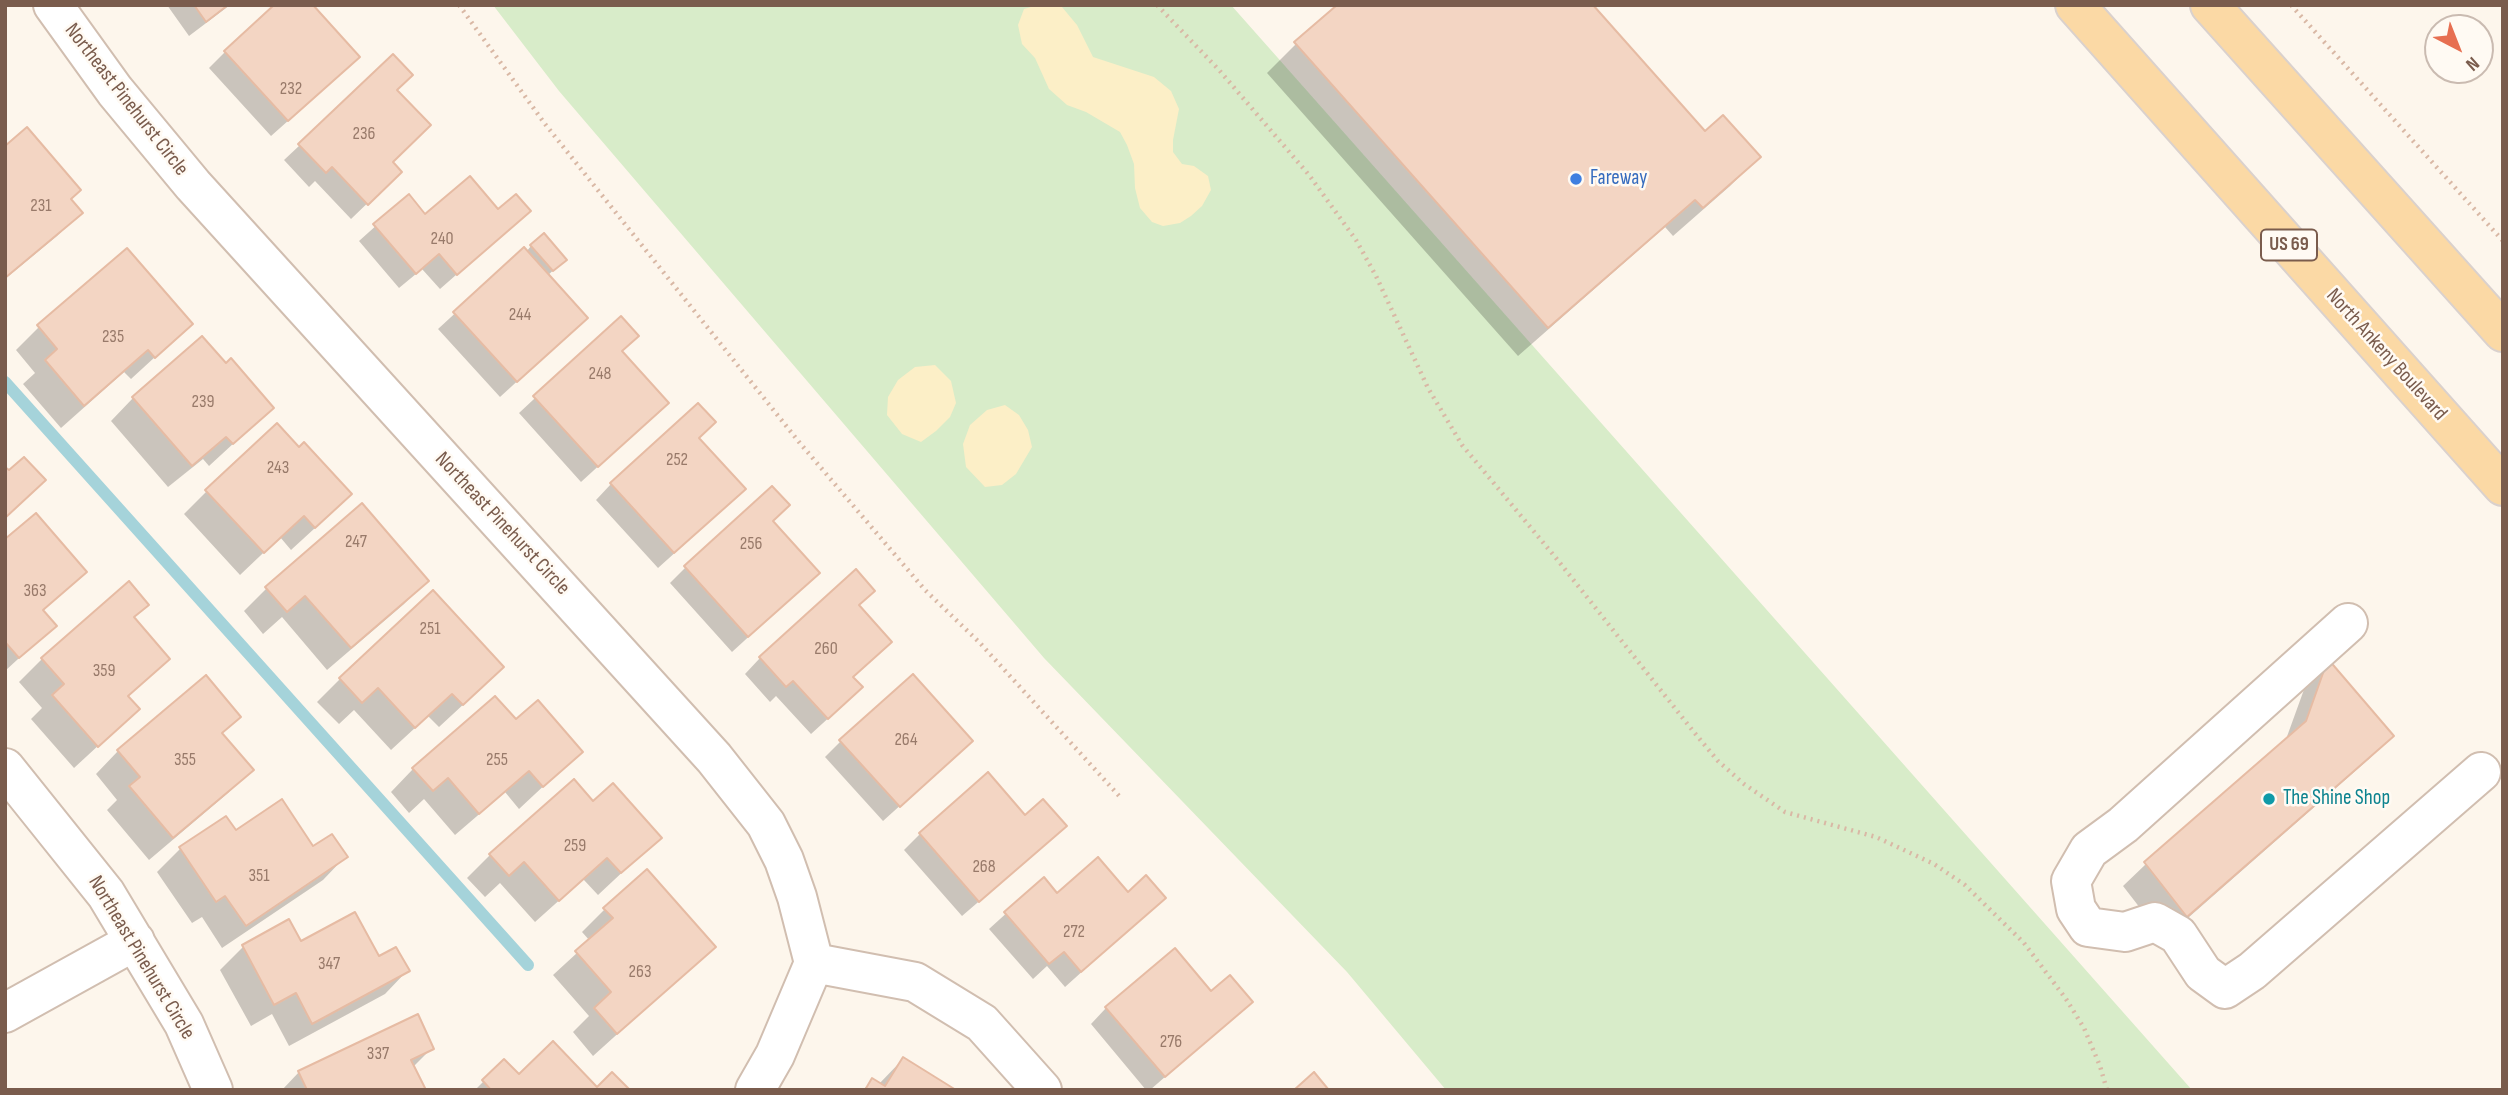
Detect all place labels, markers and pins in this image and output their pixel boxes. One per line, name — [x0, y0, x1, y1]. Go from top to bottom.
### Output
place label: Fareway — [1590, 166, 1647, 192]
marker: Fareway — [1568, 171, 1584, 187]
place label: The Shine Shop — [2283, 786, 2390, 812]
marker: The Shine Shop — [2261, 791, 2277, 807]

